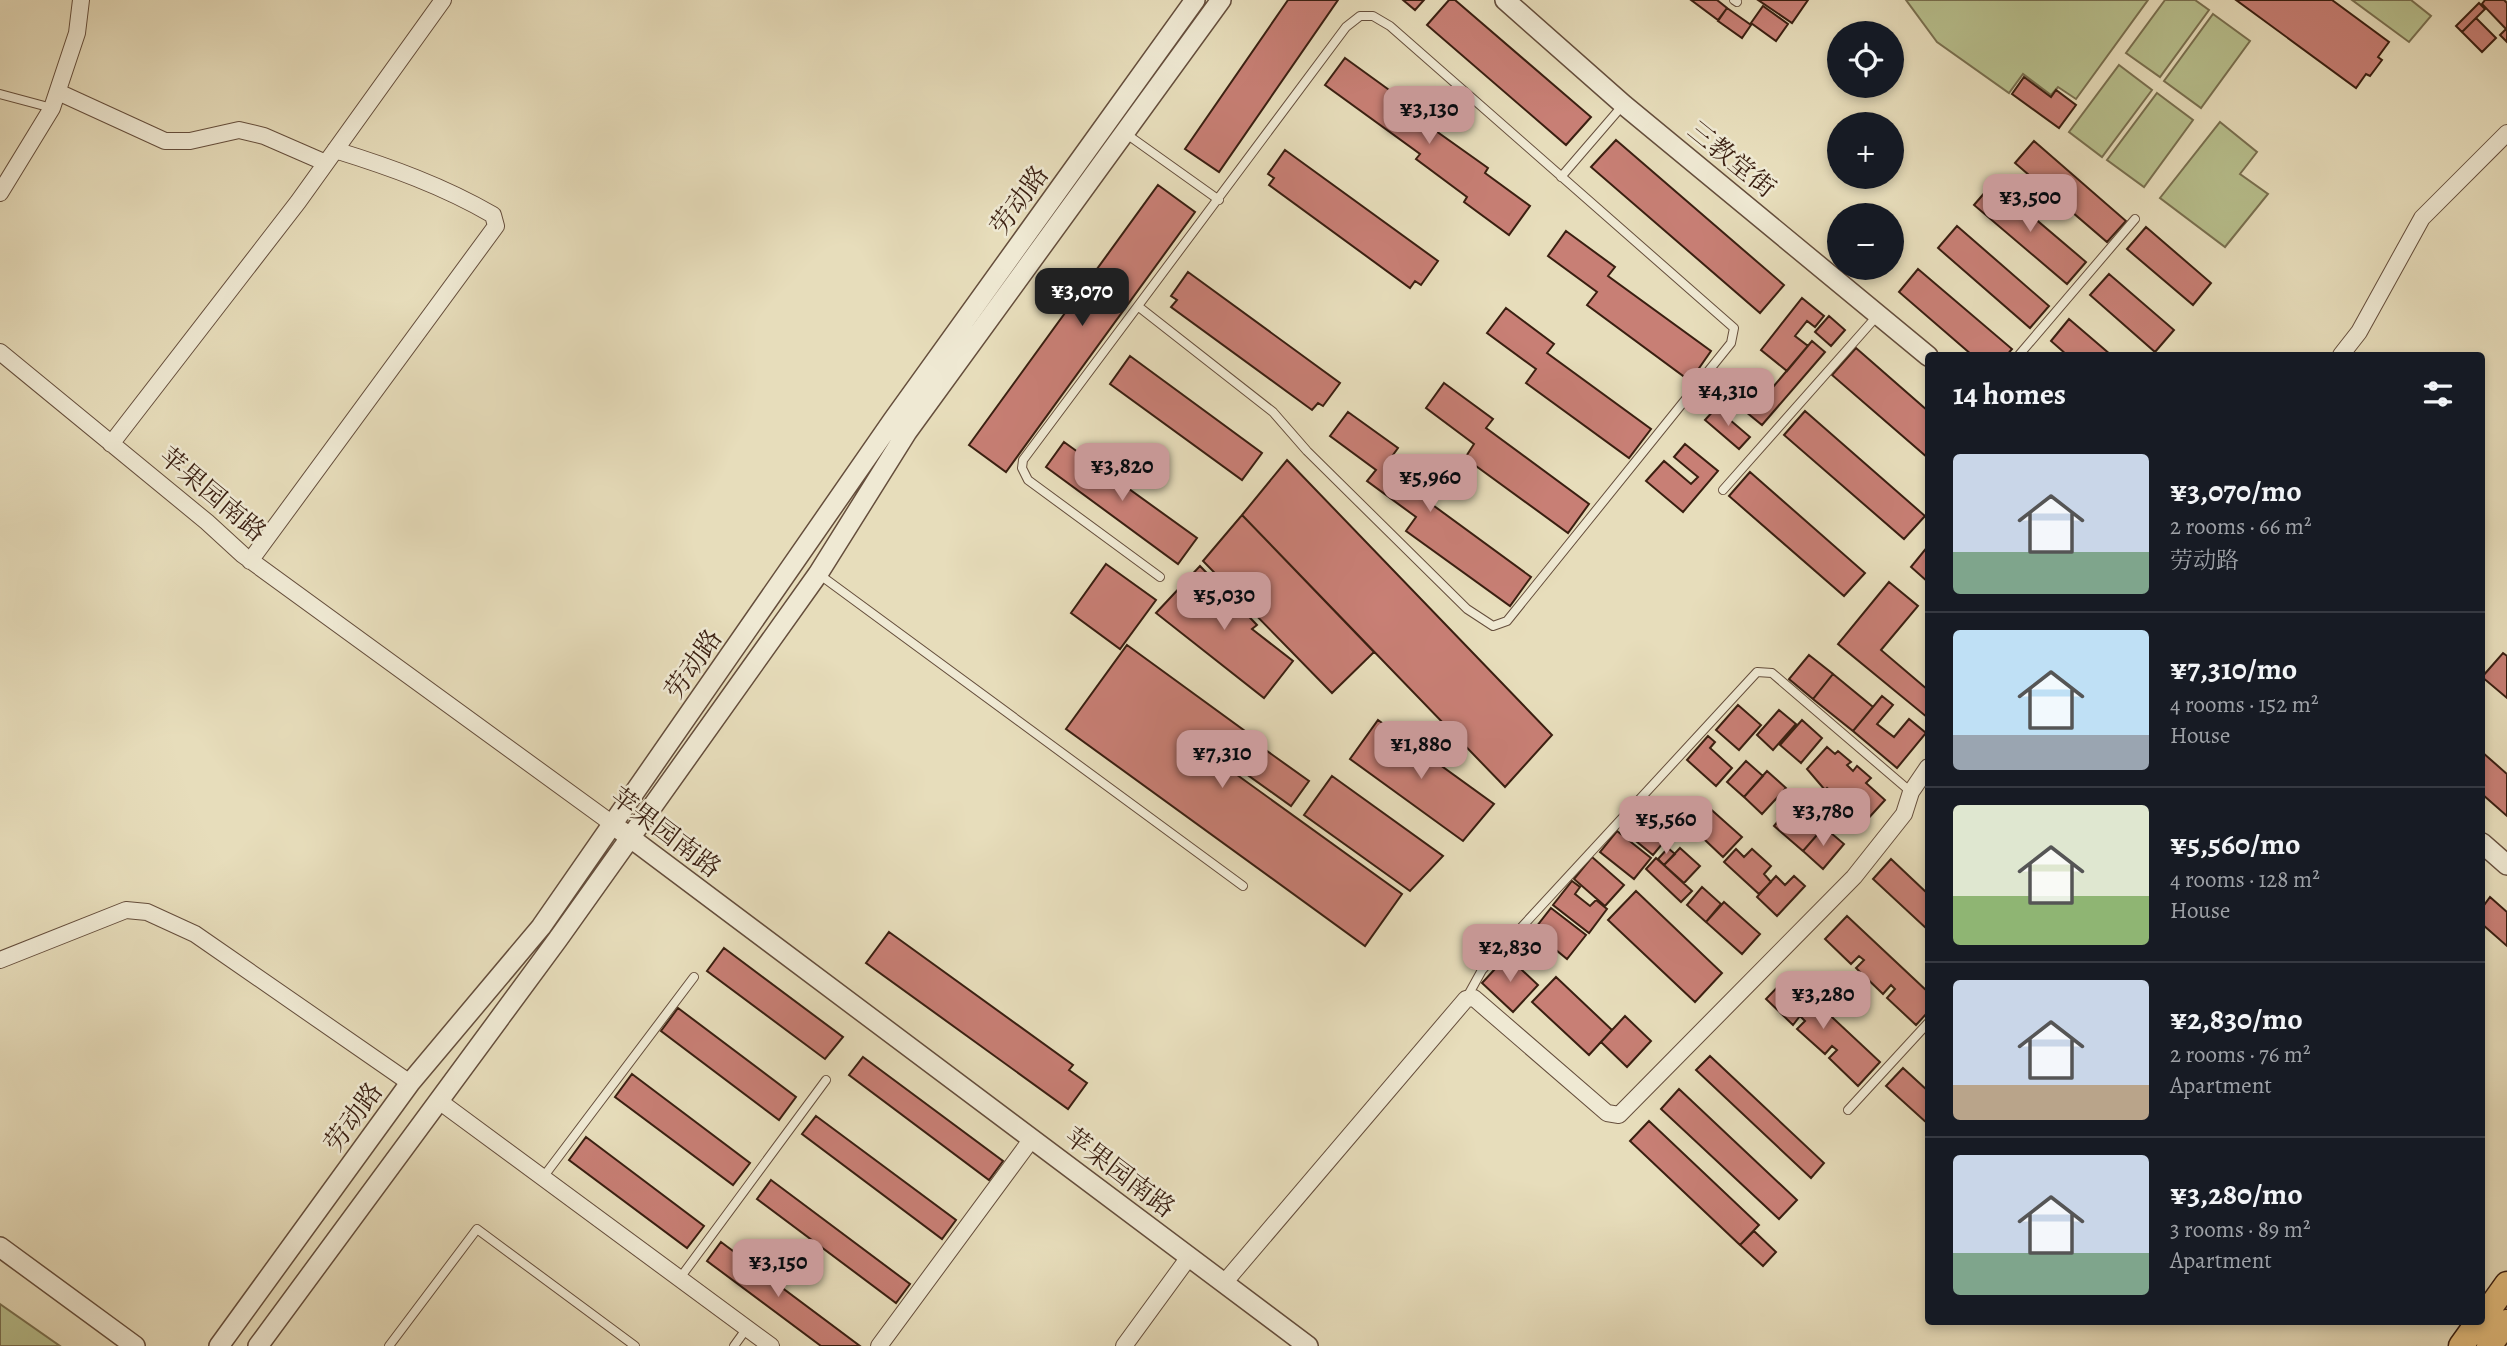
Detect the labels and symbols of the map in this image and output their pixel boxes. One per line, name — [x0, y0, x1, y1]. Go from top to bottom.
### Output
pin: ¥3,130 — [1372, 86, 1486, 146]
street label: 三教堂街 — [1680, 113, 1783, 206]
street label: 劳动路 — [982, 158, 1056, 242]
pin: ¥3,500 — [1973, 174, 2087, 234]
pin: ¥3,070 — [1025, 268, 1139, 328]
pin: ¥4,310 — [1671, 368, 1785, 428]
street label: 苹果园南路 — [152, 439, 274, 550]
pin: ¥3,820 — [1065, 444, 1179, 503]
pin: ¥5,960 — [1373, 454, 1487, 514]
pin: ¥5,030 — [1167, 572, 1281, 632]
street label: 劳动路 — [657, 622, 730, 706]
pin: ¥1,880 — [1364, 722, 1478, 781]
pin: ¥7,310 — [1165, 730, 1279, 790]
street label: 苹果园南路 — [603, 779, 728, 885]
pin: ¥3,780 — [1766, 788, 1880, 848]
pin: ¥5,560 — [1609, 796, 1723, 856]
pin: ¥2,830 — [1453, 925, 1567, 984]
pin: ¥3,280 — [1766, 972, 1880, 1031]
street label: 劳动路 — [316, 1075, 390, 1159]
street label: 苹果园南路 — [1057, 1119, 1182, 1225]
pin: ¥3,150 — [721, 1240, 835, 1299]

